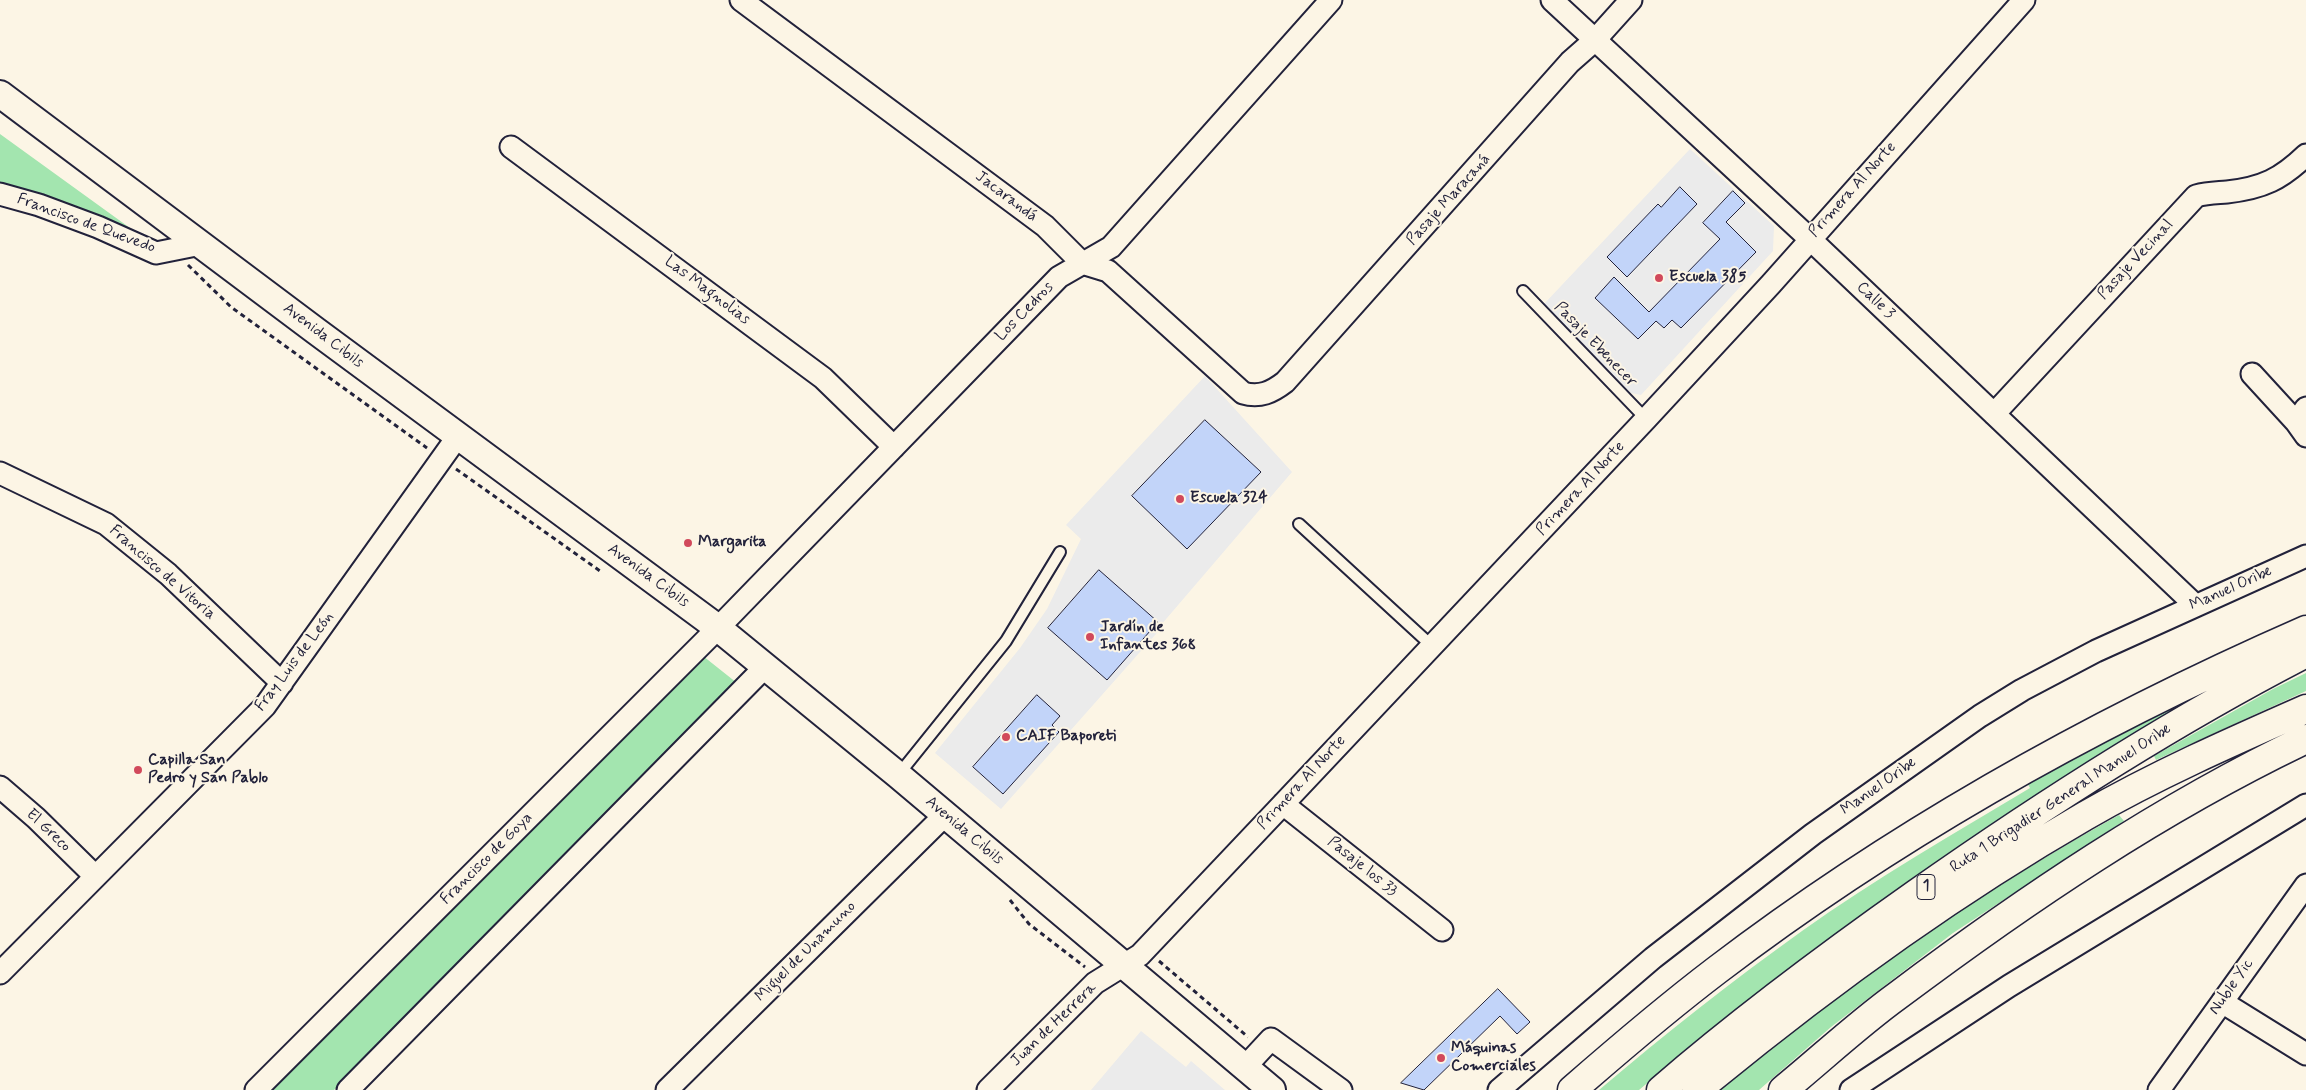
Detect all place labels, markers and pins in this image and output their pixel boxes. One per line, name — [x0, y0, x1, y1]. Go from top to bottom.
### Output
place label: Escuela 385 — [1669, 268, 1746, 288]
marker: Escuela 385 — [1653, 272, 1665, 284]
place label: Escuela 324 — [1190, 489, 1268, 509]
marker: Escuela 324 — [1174, 493, 1186, 505]
place label: Margarita — [698, 533, 766, 553]
marker: Margarita — [682, 537, 694, 549]
place label: Jardín de Infantes 368 — [1100, 618, 1196, 656]
marker: Jardín de Infantes 368 — [1084, 631, 1096, 643]
place label: CAIF Baporeti — [1016, 727, 1116, 747]
marker: CAIF Baporeti — [1000, 731, 1012, 743]
place label: Capilla San Pedro y San Pablo — [148, 751, 268, 789]
marker: Capilla San Pedro y San Pablo — [132, 764, 144, 776]
place label: Máquinas Comerciales — [1451, 1039, 1536, 1077]
marker: Máquinas Comerciales — [1435, 1052, 1447, 1064]

